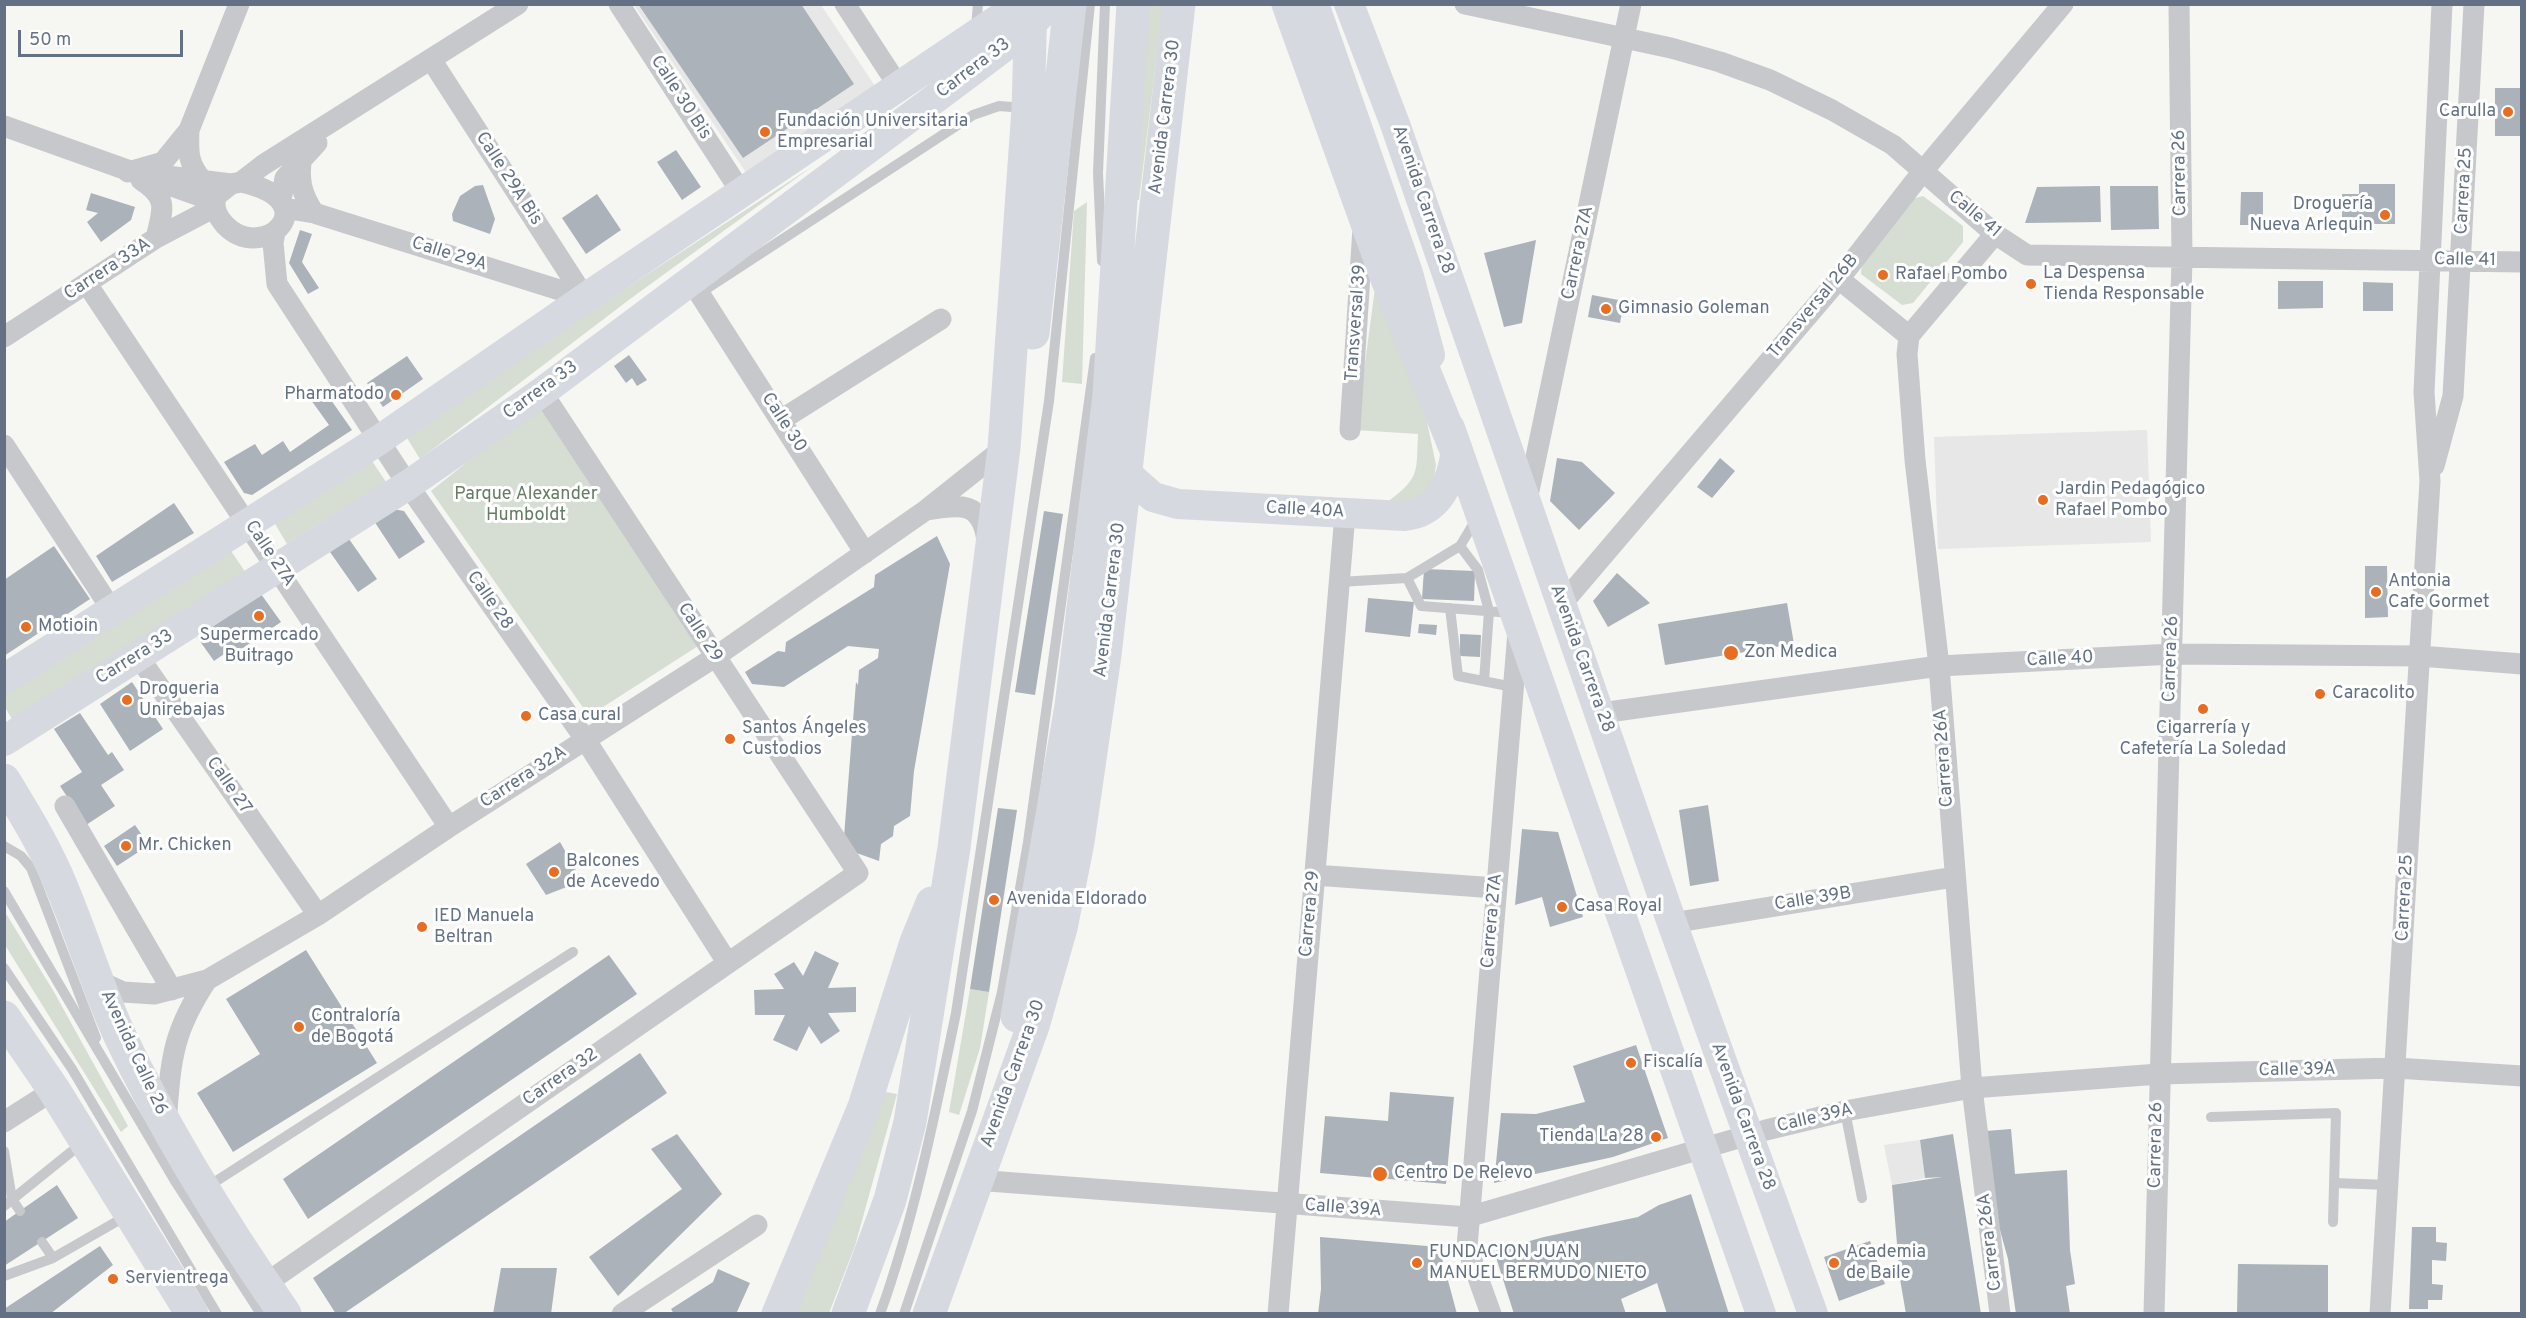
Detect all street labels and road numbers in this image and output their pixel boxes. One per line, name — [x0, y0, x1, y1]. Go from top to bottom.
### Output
street label: Carrera 33 — [933, 34, 1015, 104]
street label: Avenida Carrera 30 — [1146, 38, 1186, 196]
street label: Calle 30 Bis — [645, 52, 715, 144]
street label: Avenida Carrera 28 — [1386, 123, 1458, 277]
street label: Calle 29A Bis — [470, 128, 546, 230]
street label: Carrera 26 — [2169, 129, 2193, 217]
street label: Carrera 25 — [2452, 147, 2478, 235]
street label: Calle 41 — [1943, 187, 2005, 243]
street label: Carrera 27A — [1559, 204, 1599, 302]
street label: Calle 29A — [409, 233, 489, 277]
street label: Carrera 33A — [61, 234, 155, 306]
street label: Transversal 26B — [1764, 250, 1864, 364]
street label: Calle 41 — [2434, 250, 2496, 272]
street label: Transversal 39 — [1342, 264, 1372, 382]
street label: Carrera 33 — [500, 357, 582, 425]
street label: Calle 30 — [756, 389, 810, 457]
street label: Calle 40A — [1265, 498, 1345, 524]
street label: Calle 27A — [239, 517, 299, 591]
street label: Avenida Carrera 30 — [1091, 521, 1131, 679]
street label: Calle 28 — [461, 568, 517, 634]
street label: Avenida Carrera 28 — [1544, 582, 1618, 736]
street label: Calle 29 — [672, 599, 726, 667]
street label: Carrera 26 — [2160, 615, 2184, 703]
street label: Carrera 33 — [93, 626, 177, 690]
street label: Calle 40 — [2026, 647, 2094, 673]
street label: Carrera 26A — [1931, 708, 1959, 808]
street label: Carrera 32A — [477, 742, 571, 814]
street label: Calle 27 — [201, 753, 255, 819]
street label: Carrera 25 — [2393, 854, 2419, 942]
street label: Carrera 29 — [1296, 870, 1326, 958]
street label: Carrera 27A — [1478, 873, 1508, 969]
street label: Calle 39B — [1773, 883, 1853, 917]
street label: Avenida Calle 26 — [95, 987, 171, 1119]
street label: Avenida Carrera 30 — [977, 997, 1051, 1151]
street label: Avenida Carrera 28 — [1705, 1040, 1779, 1194]
street label: Carrera 32 — [519, 1044, 603, 1112]
street label: Calle 39A — [2258, 1060, 2336, 1082]
street label: Calle 39A — [1775, 1100, 1855, 1138]
street label: Carrera 26 — [2145, 1101, 2169, 1189]
street label: Carrera 26A — [1974, 1192, 2008, 1292]
street label: Calle 39A — [1304, 1196, 1382, 1222]

